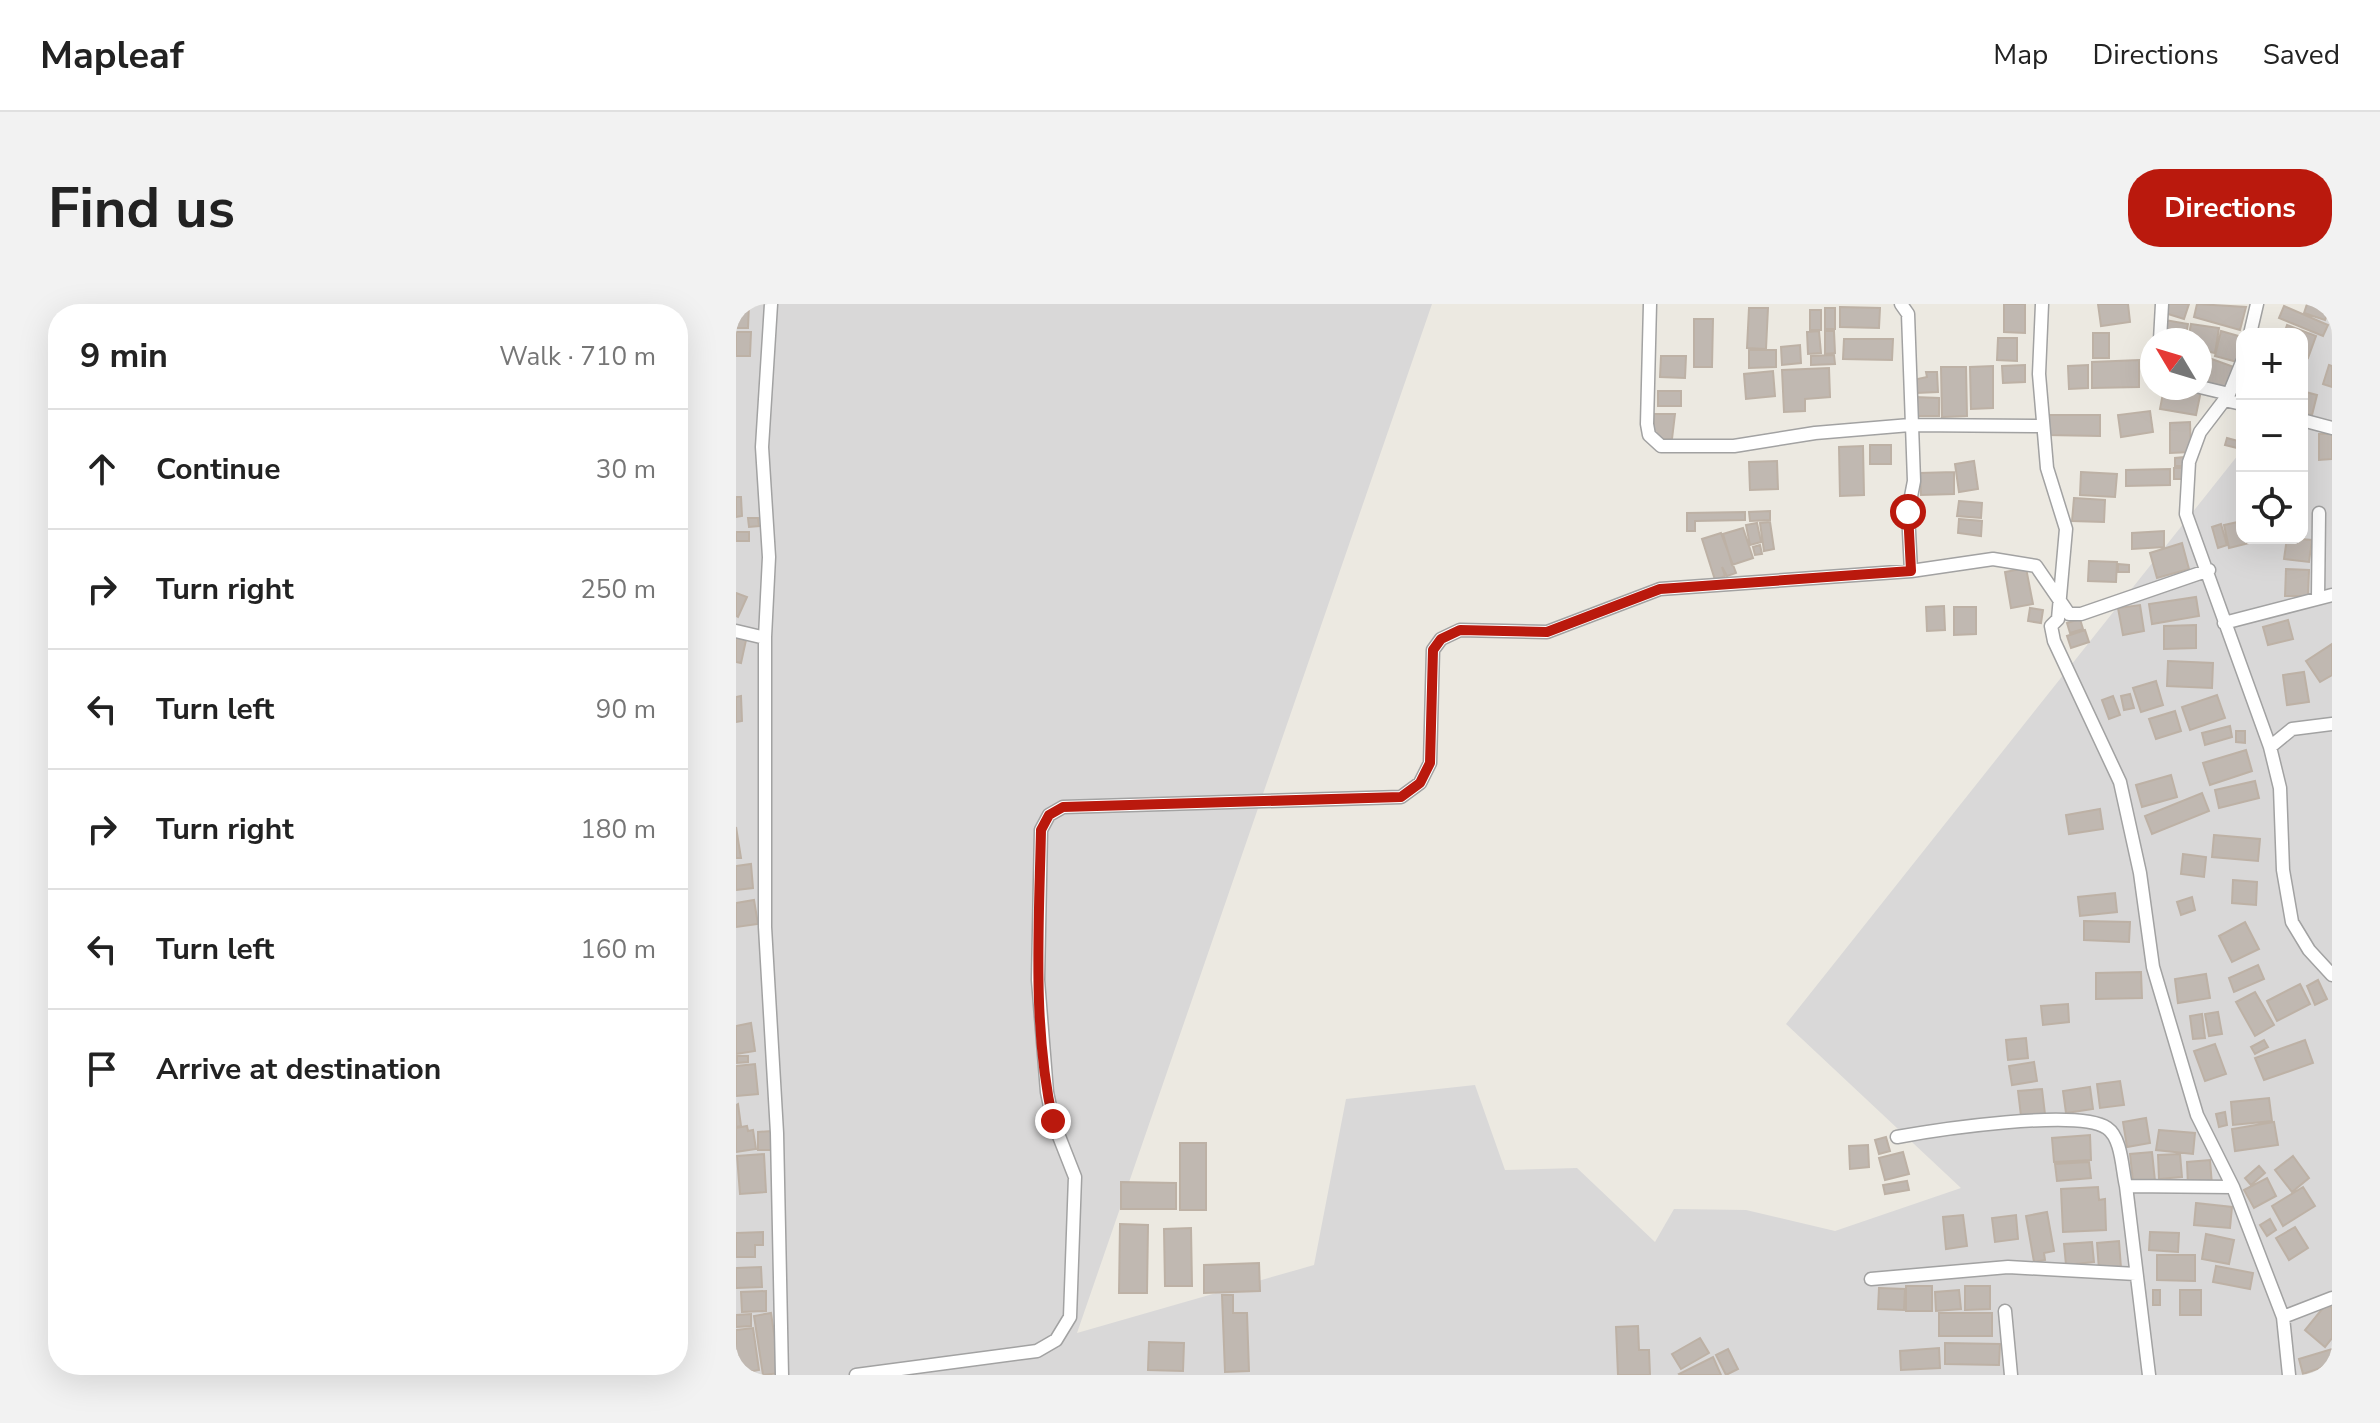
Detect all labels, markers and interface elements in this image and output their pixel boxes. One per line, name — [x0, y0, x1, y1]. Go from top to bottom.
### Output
text: Mapleaf — [40, 30, 184, 81]
text: Map — [1993, 36, 2048, 74]
text: Directions — [2092, 36, 2219, 74]
text: Saved — [2263, 36, 2340, 74]
button: Directions — [2128, 169, 2332, 247]
text: Find us — [48, 170, 235, 247]
north arrow — [2140, 328, 2212, 400]
map controls — [2236, 328, 2308, 544]
button: + — [2236, 328, 2308, 400]
text: 9 min — [80, 333, 168, 379]
text: Walk · 710 m — [499, 339, 656, 374]
button: − — [2236, 400, 2308, 472]
icon: ahead — [80, 447, 124, 491]
text: Continue — [156, 449, 281, 490]
text: 30 m — [596, 452, 656, 487]
button: locate — [2236, 472, 2308, 544]
route start — [1890, 494, 1926, 530]
icon: right — [80, 567, 124, 611]
text: Turn right — [156, 569, 294, 610]
text: 250 m — [580, 572, 656, 607]
icon: left — [80, 687, 124, 731]
text: Turn left — [156, 689, 274, 730]
text: 90 m — [596, 692, 656, 727]
icon: right — [80, 807, 124, 851]
text: Turn right — [156, 809, 294, 850]
text: 180 m — [580, 812, 656, 847]
icon: left — [80, 927, 124, 971]
text: Turn left — [156, 929, 274, 970]
text: 160 m — [580, 932, 656, 967]
icon: arrive — [80, 1047, 124, 1091]
text: Arrive at destination — [156, 1049, 441, 1090]
route end — [1035, 1103, 1071, 1139]

